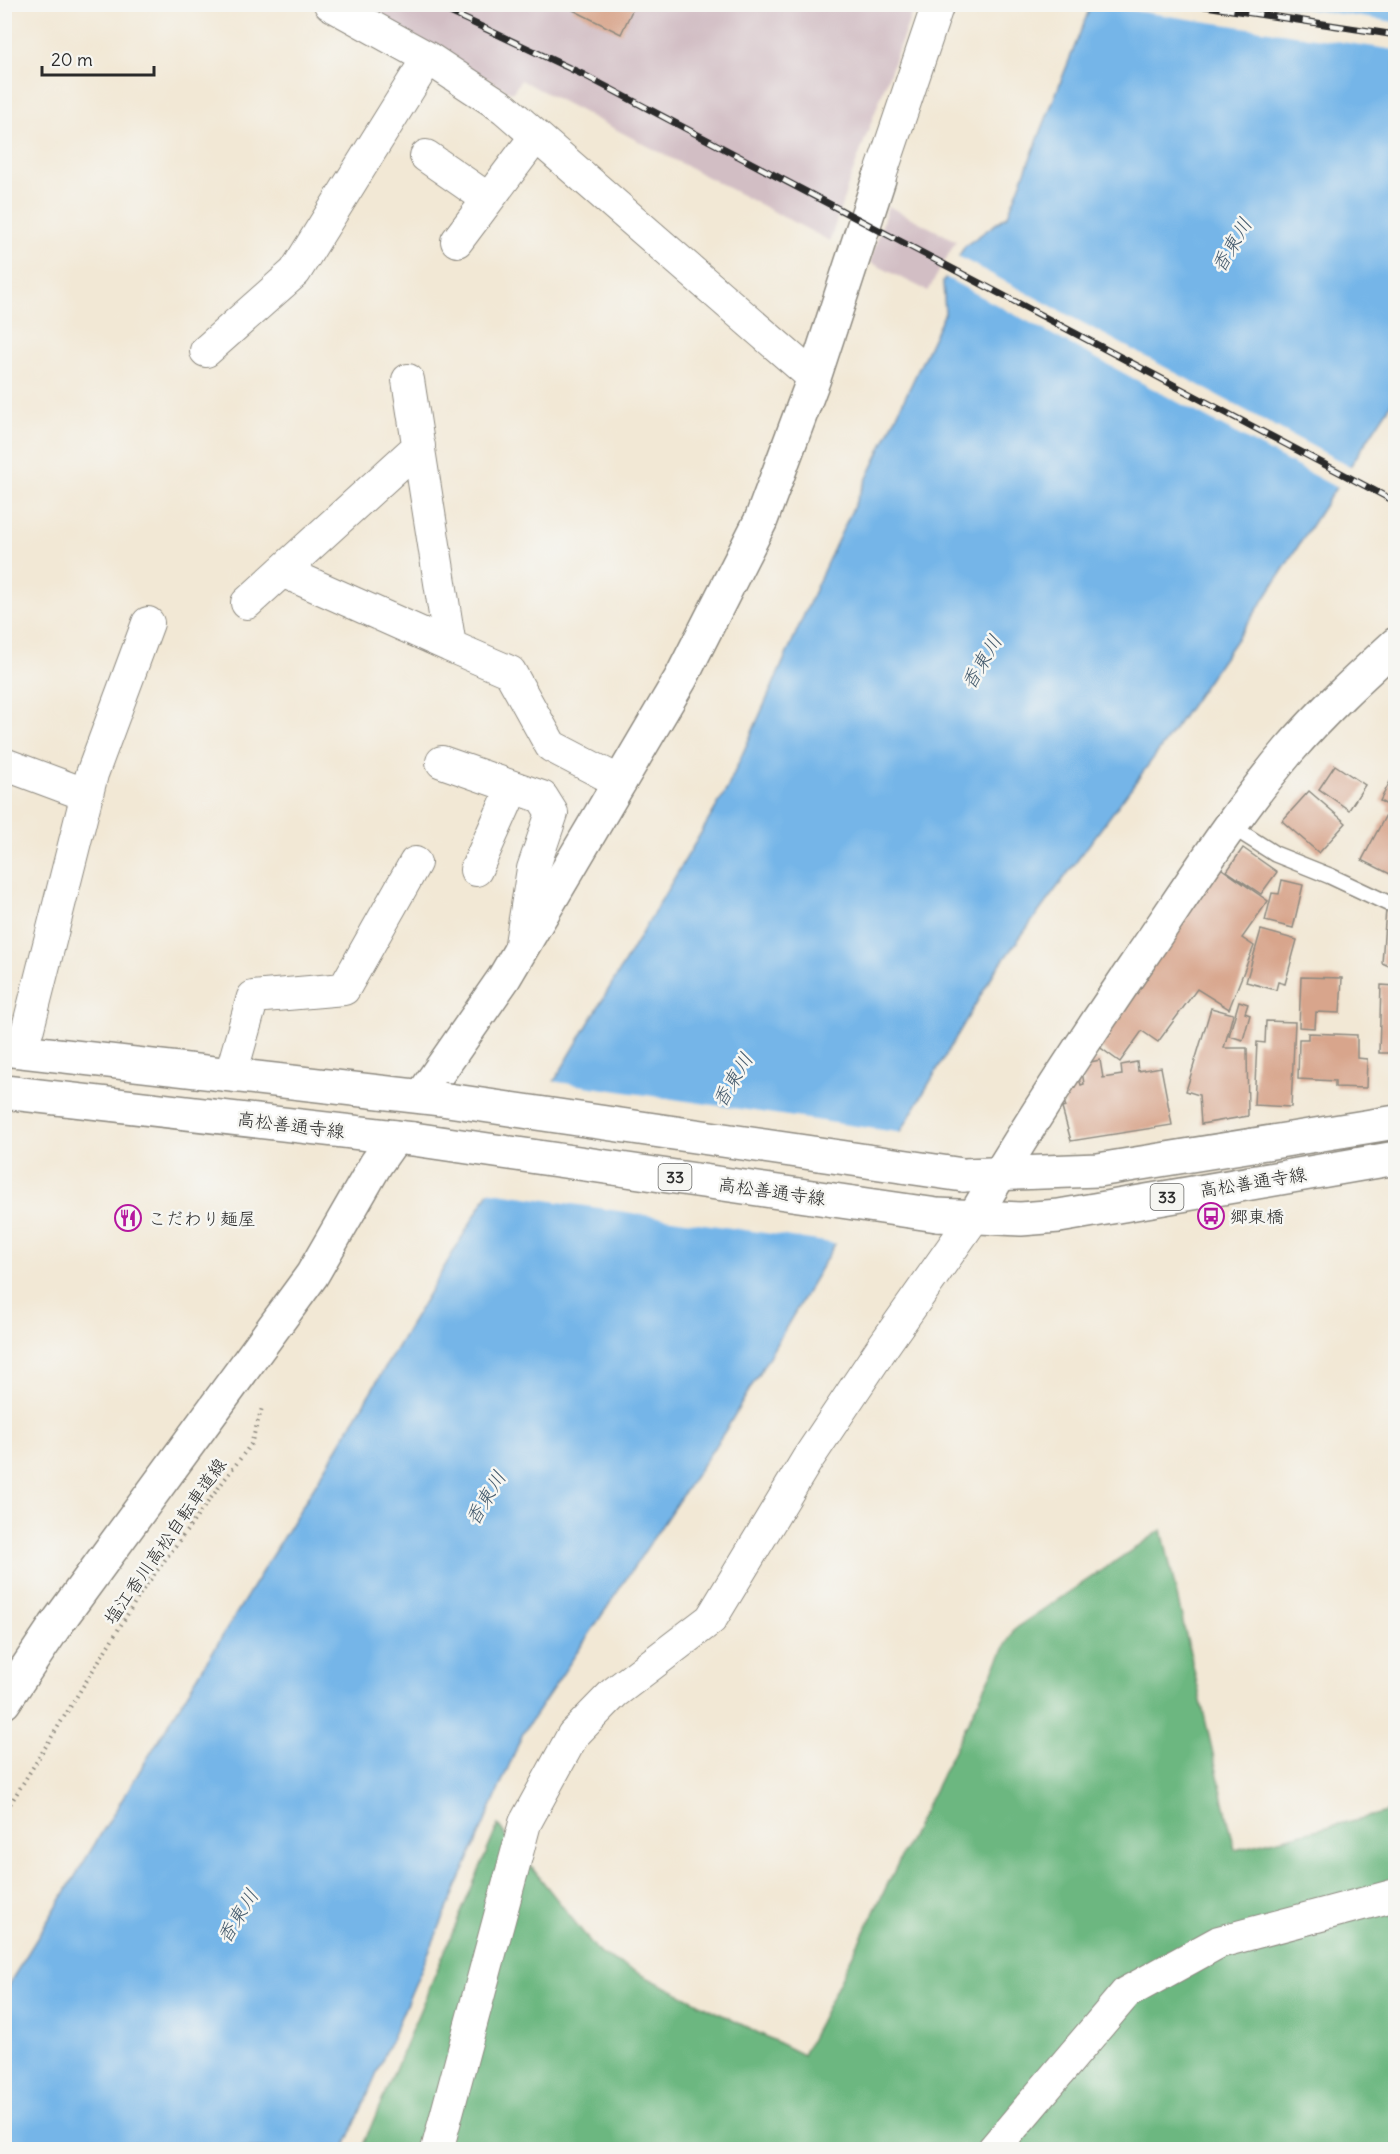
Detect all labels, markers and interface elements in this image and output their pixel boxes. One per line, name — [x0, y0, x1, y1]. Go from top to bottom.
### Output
scale bar — [42, 39, 154, 77]
text: 20 m — [51, 48, 93, 71]
water label: 香東川 — [1205, 213, 1257, 277]
water label: 香東川 — [955, 630, 1007, 694]
water label: 香東川 — [706, 1048, 758, 1112]
street label: 高松善通寺線 — [236, 1107, 346, 1143]
street label: 高松善通寺線 — [1198, 1162, 1308, 1202]
road number: 33 — [658, 1164, 692, 1190]
street label: 高松善通寺線 — [717, 1172, 827, 1210]
road number: 33 — [1150, 1184, 1184, 1210]
bus stop icon: 郷東橋 — [1196, 1201, 1226, 1231]
restaurant icon: こだわり麺屋 — [113, 1203, 143, 1233]
place label: 郷東橋 — [1230, 1205, 1284, 1228]
place label: こだわり麺屋 — [148, 1207, 256, 1230]
street label: 塩江香川高松自転車道線 — [99, 1453, 231, 1629]
water label: 香東川 — [459, 1466, 511, 1530]
water label: 香東川 — [211, 1884, 263, 1948]

